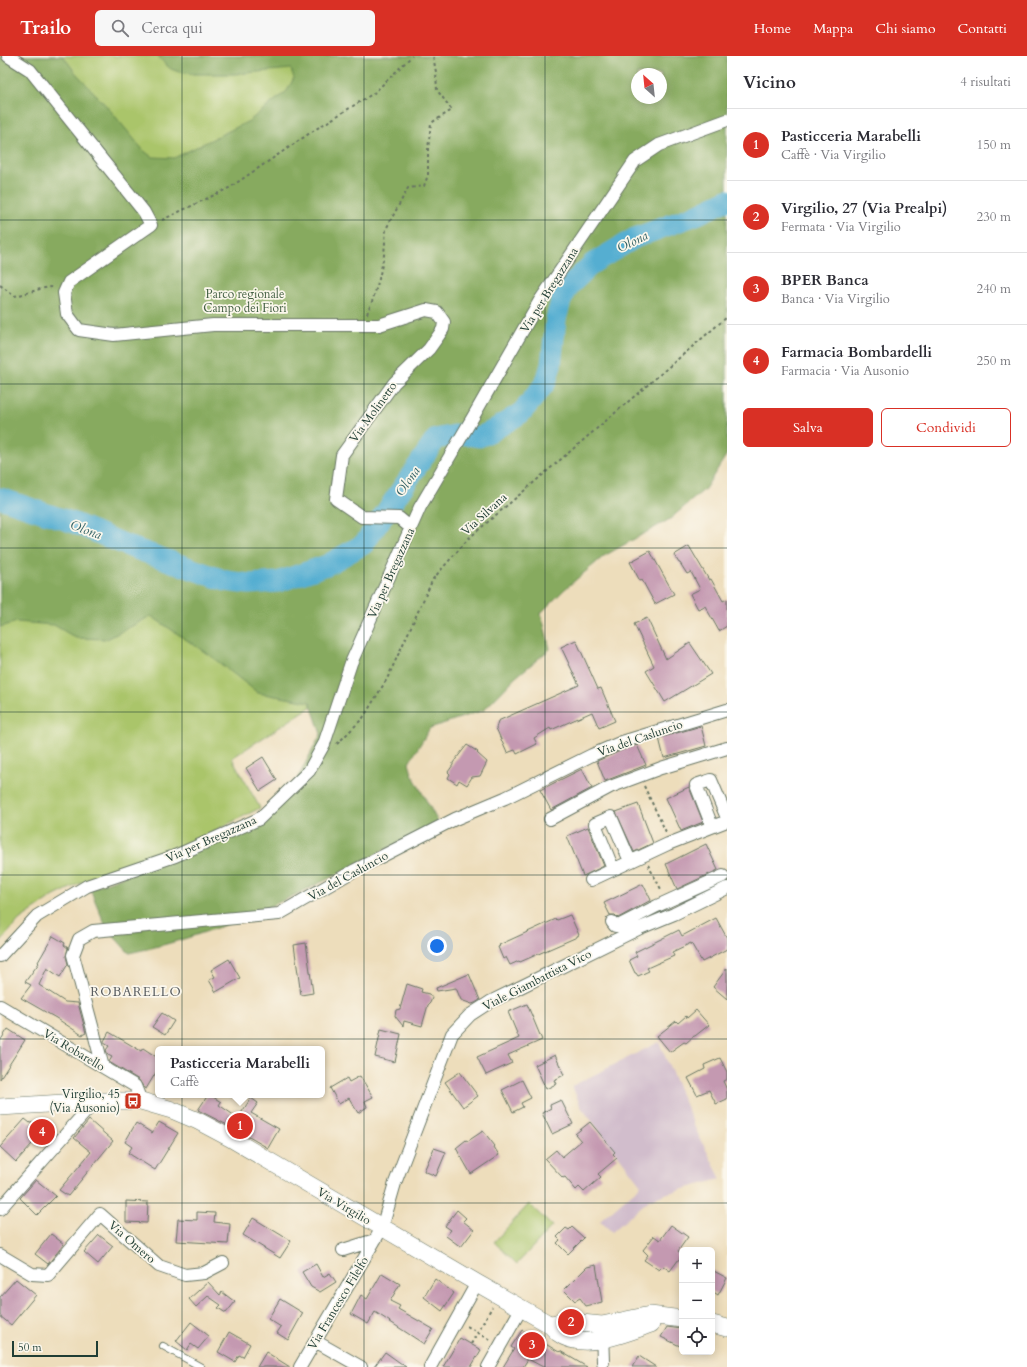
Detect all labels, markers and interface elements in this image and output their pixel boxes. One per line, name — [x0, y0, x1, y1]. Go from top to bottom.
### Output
search box — [95, 10, 375, 46]
text: Trailo — [20, 15, 71, 41]
icon: search — [109, 17, 131, 39]
text: Cerca qui — [141, 18, 203, 38]
text: Home — [754, 19, 791, 38]
text: Mappa — [813, 19, 853, 38]
text: Chi siamo — [875, 19, 936, 38]
text: Contatti — [958, 19, 1007, 38]
north arrow — [631, 68, 667, 104]
text: Vicino — [743, 71, 796, 94]
text: 4 risultati — [960, 73, 1011, 91]
text: Pasticceria Marabelli — [781, 126, 921, 146]
text: 1 — [753, 136, 759, 154]
text: 150 m — [977, 136, 1011, 154]
text: Caffè · Via Virgilio — [781, 146, 886, 164]
text: Virgilio, 27 (Via Prealpi) — [781, 198, 947, 218]
text: 2 — [753, 208, 759, 226]
text: 230 m — [977, 208, 1011, 226]
text: Fermata · Via Virgilio — [781, 218, 901, 236]
water label: Olona — [614, 227, 651, 257]
street label: Via per Bregazzana — [516, 244, 582, 336]
text: BPER Banca — [781, 270, 869, 290]
text: 3 — [753, 280, 759, 298]
text: 240 m — [977, 280, 1011, 298]
park label: Parco regionale Campo dei Fiori — [203, 286, 287, 316]
text: Banca · Via Virgilio — [781, 290, 890, 308]
text: Farmacia Bombardelli — [781, 342, 932, 362]
text: 4 — [753, 352, 759, 370]
text: 250 m — [977, 352, 1011, 370]
text: Farmacia · Via Ausonio — [781, 362, 909, 380]
street label: Via Molinetto — [346, 378, 401, 445]
button: Salva — [743, 408, 873, 447]
button: Condividi — [881, 408, 1011, 447]
water label: Olona — [391, 463, 424, 500]
street label: Via Silvana — [458, 489, 511, 539]
water label: Olona — [67, 516, 104, 544]
street label: Via per Bregazzana — [364, 524, 419, 621]
street label: Via del Casluncio — [595, 716, 685, 760]
street label: Via per Bregazzana — [163, 811, 260, 866]
street label: Via del Casluncio — [305, 847, 391, 905]
your location — [427, 936, 447, 956]
street label: Viale Giambattista Vico — [480, 945, 595, 1014]
district label: ROBARELLO — [90, 983, 182, 1001]
street label: Via Robarello — [40, 1025, 108, 1075]
popup — [155, 1046, 325, 1098]
text: Pasticceria Marabelli — [170, 1053, 310, 1073]
text: Caffè — [170, 1073, 199, 1091]
place label: Virgilio, 45 (Via Ausonio) — [49, 1086, 120, 1116]
bus stop icon: Virgilio, 45 (Via Ausonio) — [123, 1091, 143, 1111]
pin: 1 — [227, 1111, 253, 1141]
pin: 4 — [29, 1117, 55, 1147]
street label: Via Virgilio — [314, 1184, 374, 1229]
street label: Via Omero — [105, 1217, 159, 1267]
map controls — [679, 1247, 715, 1355]
button: + — [679, 1247, 715, 1283]
street label: Via Francesco Filelfo — [304, 1253, 372, 1352]
button: − — [679, 1283, 715, 1319]
pin: 2 — [558, 1307, 584, 1337]
button: locate — [679, 1319, 715, 1355]
pin: 3 — [519, 1330, 545, 1360]
scale bar — [12, 1339, 98, 1358]
text: 50 m — [18, 1340, 42, 1355]

